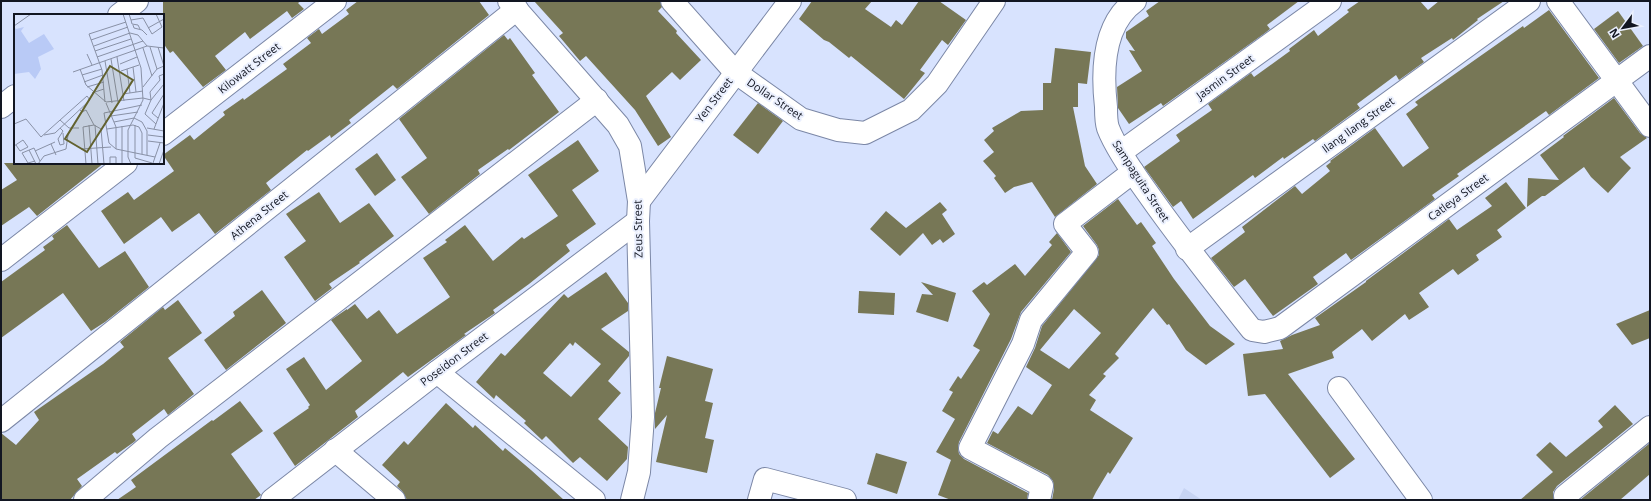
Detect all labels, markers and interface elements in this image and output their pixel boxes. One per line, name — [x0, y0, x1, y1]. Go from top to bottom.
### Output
north arrow — [1603, 8, 1643, 48]
inset map — [14, 14, 164, 164]
text: N — [1605, 26, 1623, 41]
street label: Kilowatt Street — [215, 39, 283, 97]
street label: Jasmin Street — [1192, 51, 1257, 103]
street label: Yen Street — [692, 74, 735, 125]
street label: Dollar Street — [744, 74, 806, 123]
street label: Ilang Ilang Street — [1319, 93, 1397, 156]
street label: Sampaguita Street — [1109, 137, 1173, 224]
street label: Catleya Street — [1425, 170, 1491, 224]
street label: Athena Street — [227, 187, 291, 243]
street label: Zeus Street — [629, 200, 646, 258]
street label: Poseidon Street — [417, 328, 491, 389]

